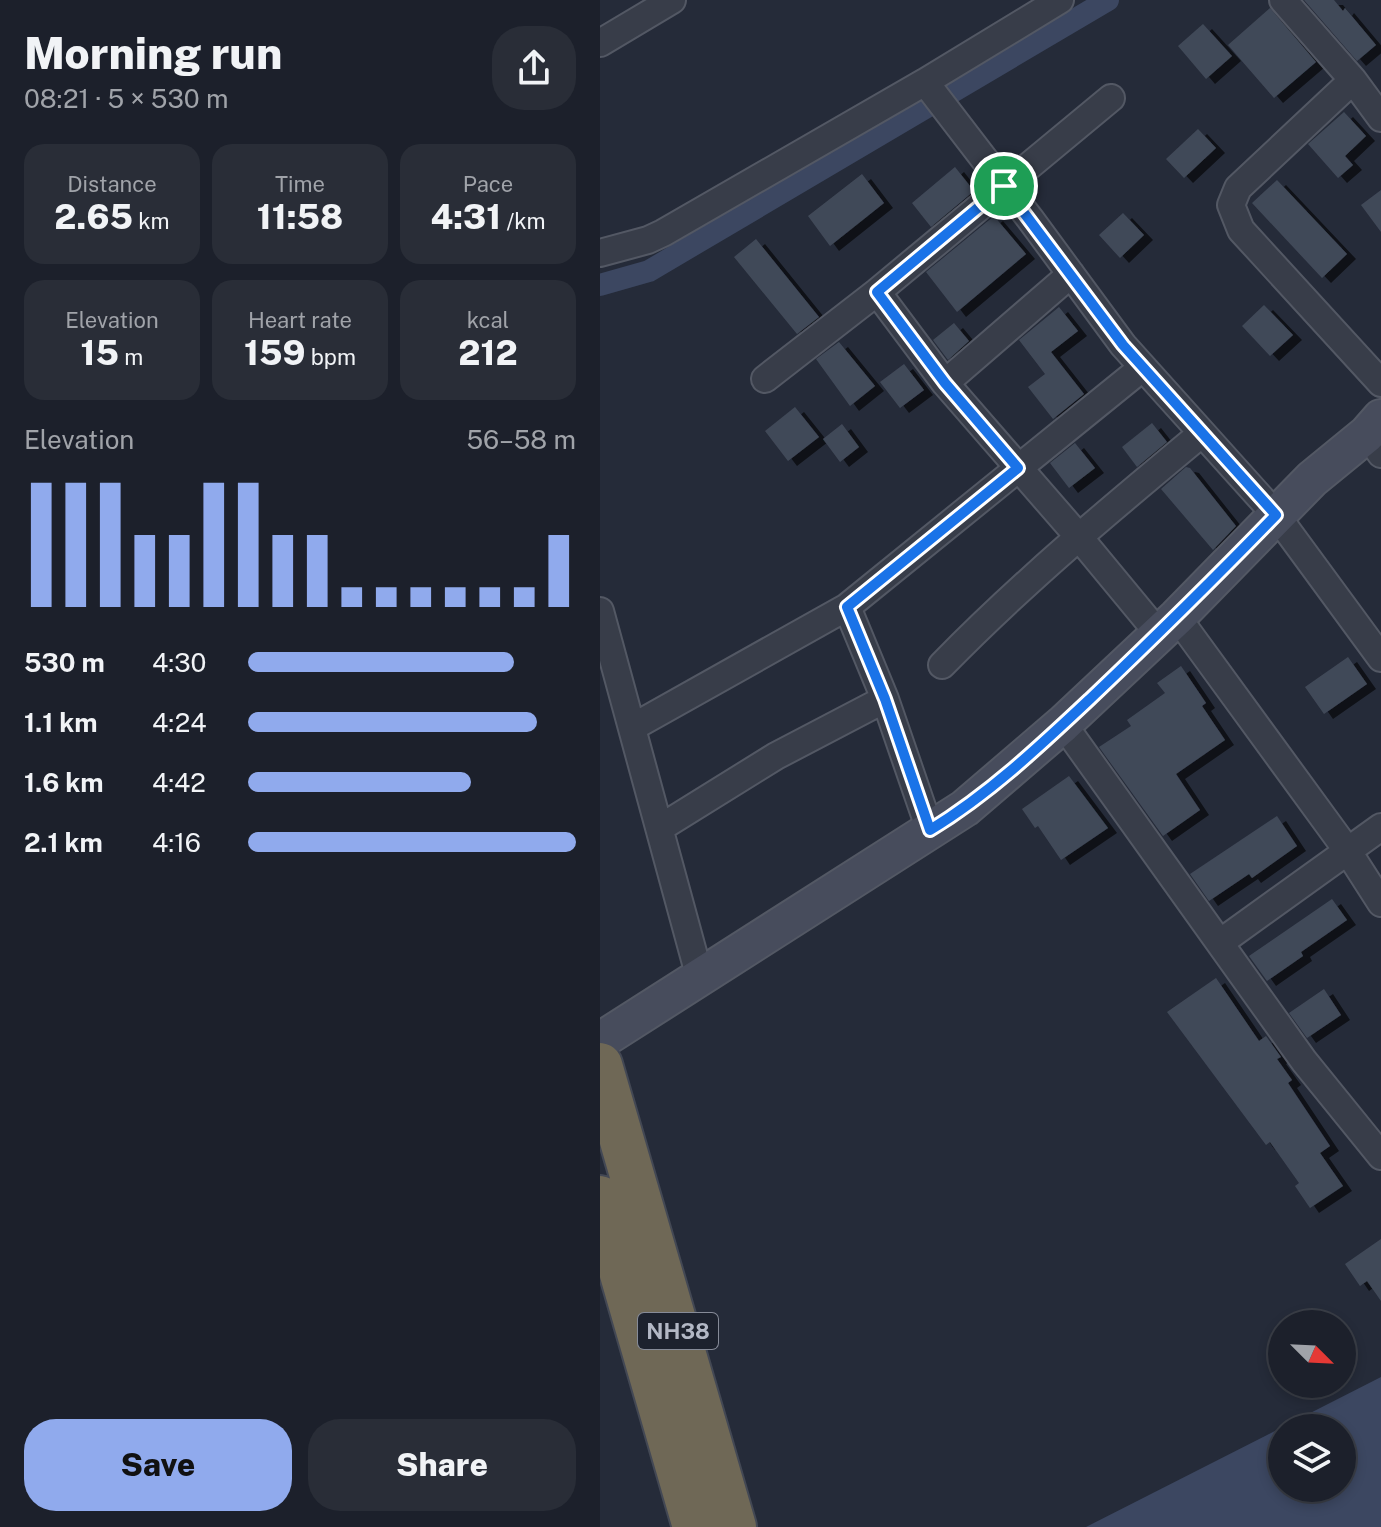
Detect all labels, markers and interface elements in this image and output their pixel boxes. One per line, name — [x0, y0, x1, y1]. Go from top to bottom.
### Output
button: share — [492, 26, 576, 110]
text: Morning run — [24, 27, 282, 79]
text: 08:21 · 5 × 530 m — [24, 83, 228, 114]
pin — [970, 152, 1038, 220]
icon: arrive — [982, 164, 1026, 208]
text: Distance — [67, 171, 157, 197]
text: Time — [275, 171, 325, 197]
text: Pace — [463, 171, 513, 197]
text: 2.65 — [54, 197, 133, 237]
text: 11:58 — [257, 197, 343, 237]
text: 4:31 — [430, 197, 501, 237]
text: km — [133, 208, 170, 234]
text: /km — [501, 208, 546, 234]
text: Elevation — [65, 307, 159, 333]
text: Heart rate — [248, 307, 352, 333]
text: kcal — [467, 307, 509, 333]
text: 15 — [81, 333, 119, 373]
text: 159 — [244, 333, 305, 373]
text: 212 — [458, 333, 518, 373]
text: m — [119, 344, 143, 370]
text: bpm — [305, 344, 356, 370]
text: Elevation — [24, 424, 134, 455]
text: 56–58 m — [466, 424, 576, 455]
text: 530 m — [24, 647, 105, 678]
text: 4:30 — [152, 647, 206, 678]
text: 1.1 km — [24, 707, 97, 738]
text: 4:24 — [152, 707, 207, 738]
text: 1.6 km — [24, 767, 104, 798]
text: 4:42 — [152, 767, 206, 798]
text: 2.1 km — [24, 827, 103, 858]
text: 4:16 — [152, 827, 201, 858]
north arrow — [1268, 1310, 1356, 1398]
map controls — [1268, 1310, 1356, 1502]
road number: NH38 — [638, 1313, 718, 1349]
button: layers — [1268, 1414, 1356, 1502]
button: Save — [24, 1419, 292, 1511]
button: Share — [308, 1419, 576, 1511]

